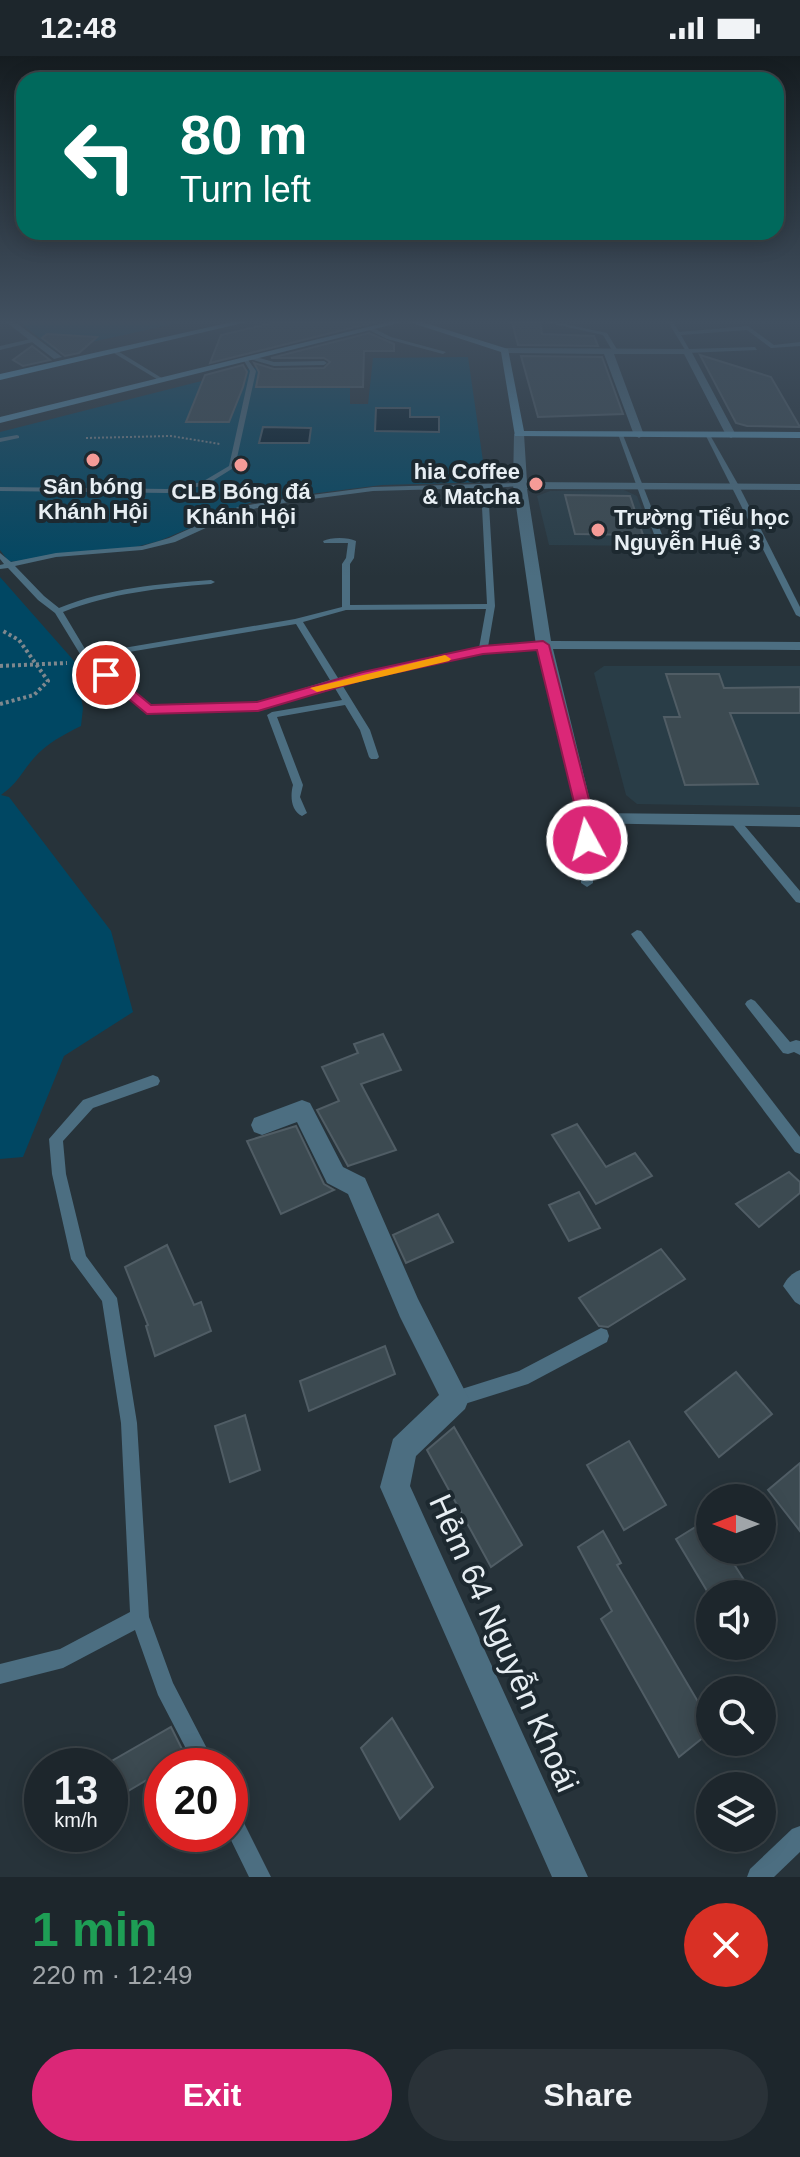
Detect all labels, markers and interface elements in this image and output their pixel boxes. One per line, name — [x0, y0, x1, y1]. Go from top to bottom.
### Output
text: 12:48 — [40, 11, 117, 44]
text: 80 m — [180, 103, 308, 166]
icon: left — [48, 104, 152, 208]
text: Turn left — [180, 169, 311, 210]
marker: Sân bóng Khánh Hội — [84, 451, 102, 469]
marker: CLB Bóng đá Khánh Hội — [232, 456, 250, 474]
place label: hia Coffee & Matcha — [414, 459, 521, 509]
place label: Sân bóng Khánh Hội — [38, 474, 148, 524]
marker: hia Coffee & Matcha — [527, 475, 545, 493]
place label: CLB Bóng đá Khánh Hội — [171, 479, 311, 529]
place label: Trường Tiểu học Nguyễn Huệ 3 — [614, 505, 789, 555]
marker: Trường Tiểu học Nguyễn Huệ 3 — [589, 521, 607, 539]
pin — [72, 641, 140, 709]
icon: arrive — [84, 653, 128, 697]
position arrow — [545, 798, 629, 882]
north arrow — [696, 1484, 776, 1564]
map controls — [696, 1484, 776, 1852]
street label: Hẻm 64 Nguyễn Khoái — [422, 1489, 586, 1797]
button: sound — [696, 1580, 776, 1660]
button: search — [696, 1676, 776, 1756]
speed limit sign: 20 — [144, 1748, 248, 1852]
text: 13 — [54, 1768, 98, 1812]
button: layers — [696, 1772, 776, 1852]
text: km/h — [54, 1809, 98, 1831]
text: 1 min — [32, 1903, 157, 1956]
button: close — [684, 1903, 768, 1987]
text: 220 m · 12:49 — [32, 1960, 192, 1990]
button: Exit — [32, 2049, 392, 2141]
button: Share — [408, 2049, 768, 2141]

